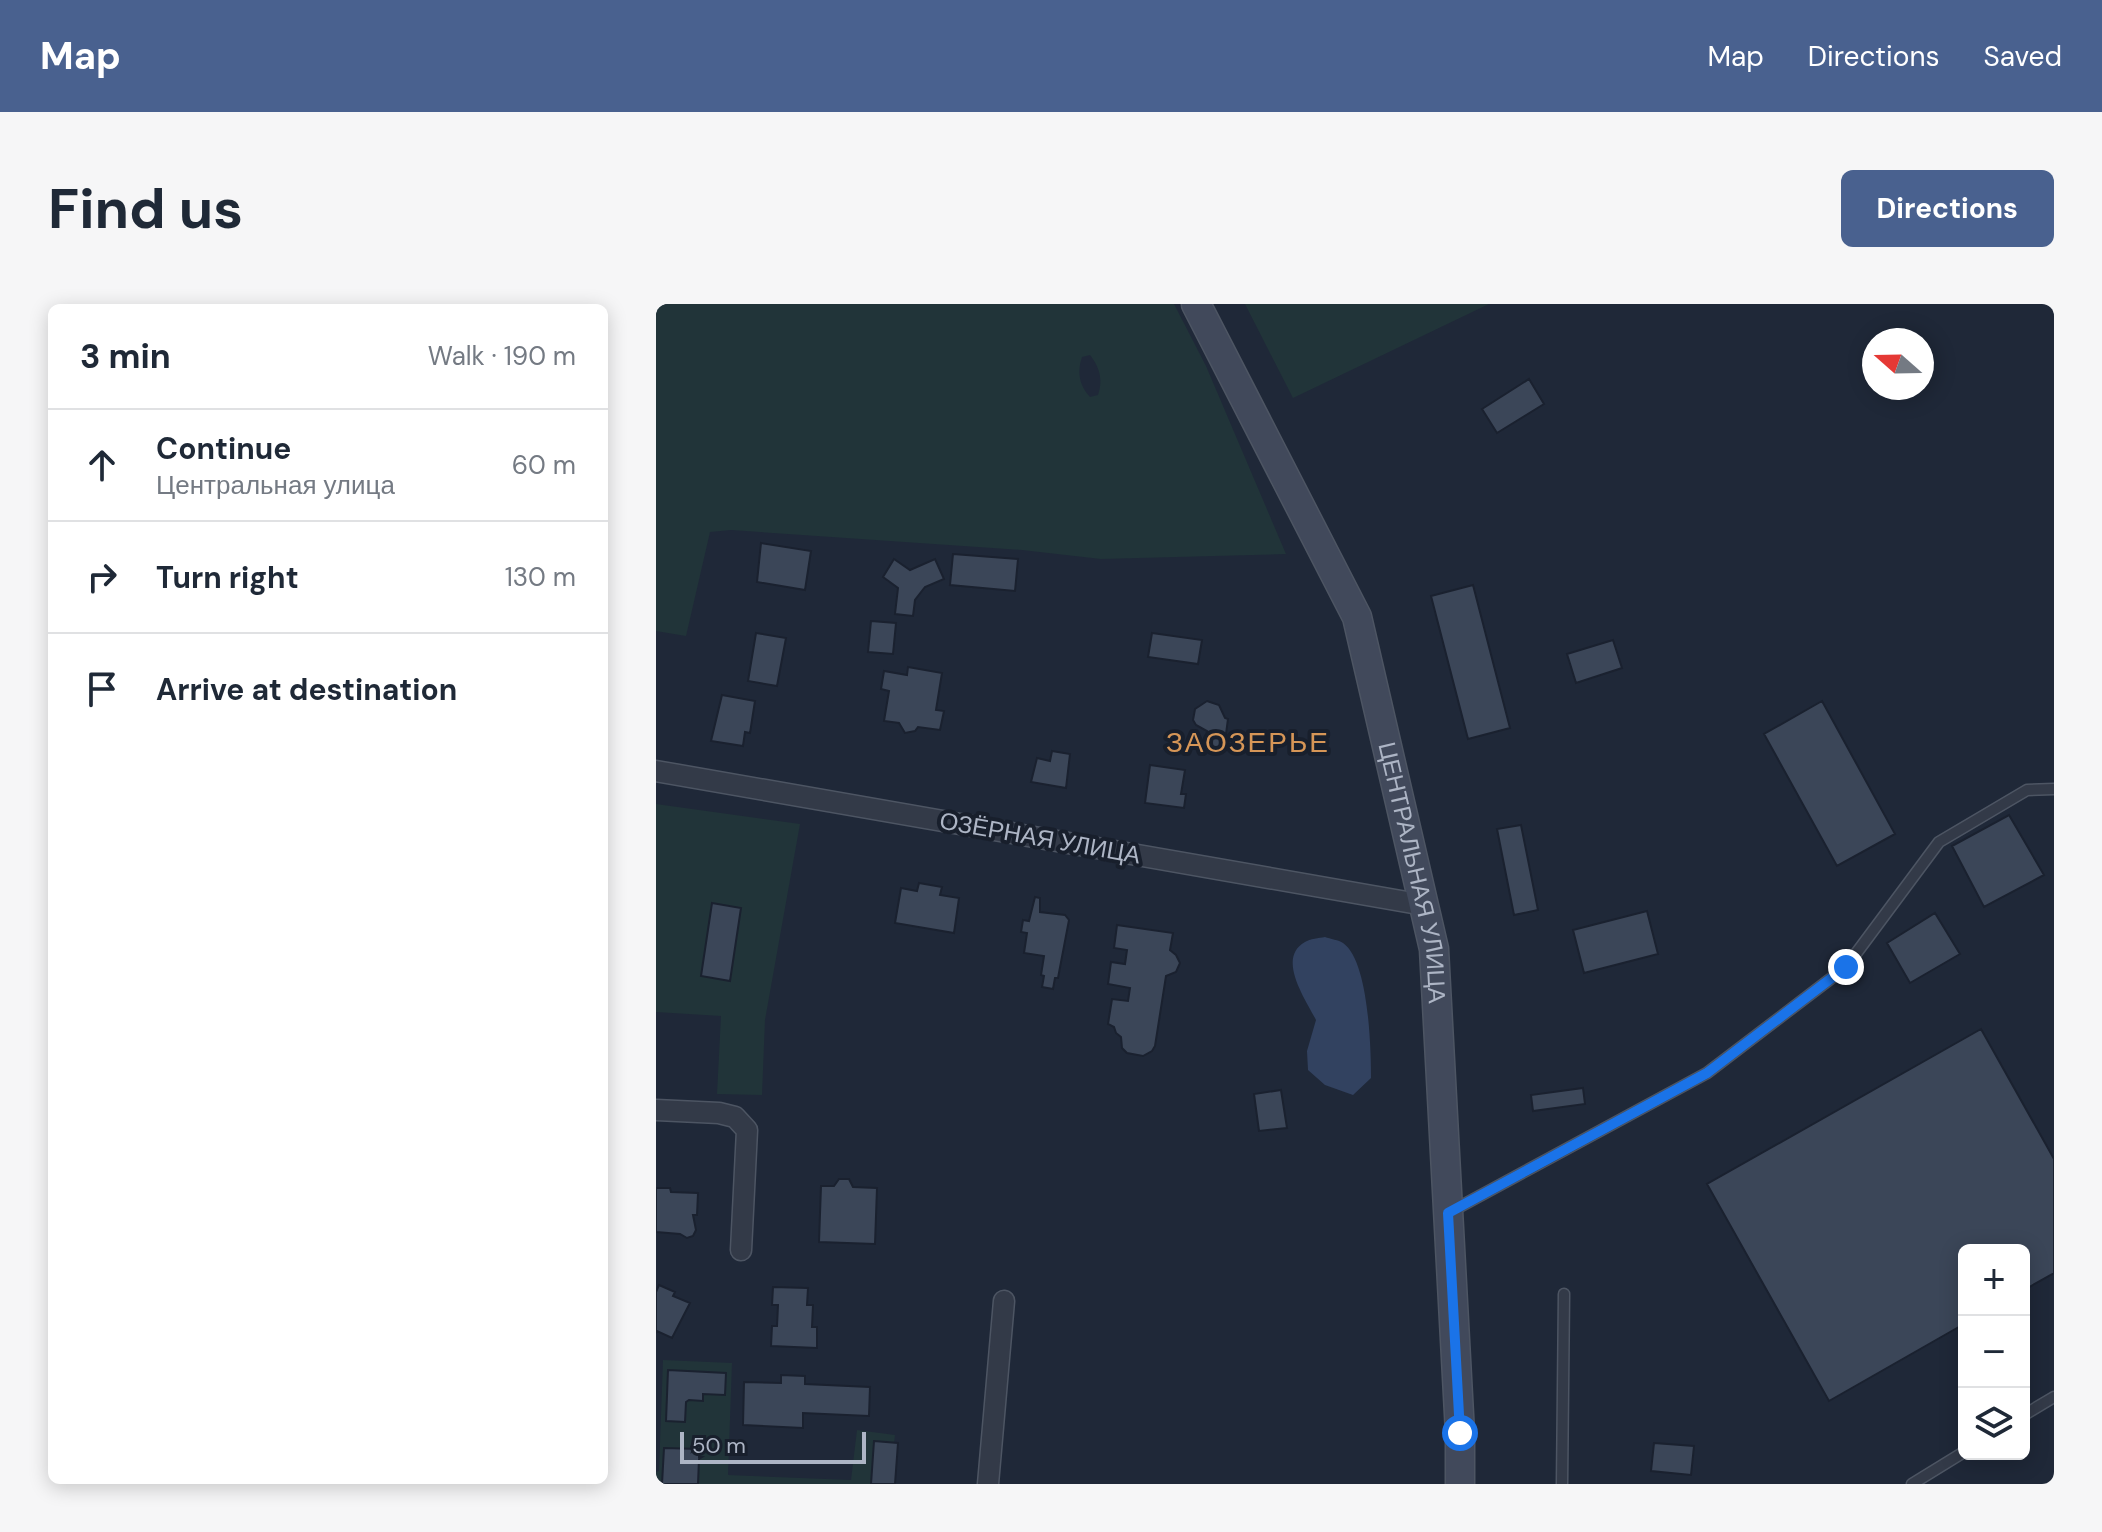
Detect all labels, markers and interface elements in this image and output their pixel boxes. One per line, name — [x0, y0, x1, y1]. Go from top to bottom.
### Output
text: Map — [40, 31, 121, 81]
text: Map — [1707, 38, 1764, 75]
text: Directions — [1808, 38, 1940, 75]
text: Saved — [1984, 38, 2062, 75]
button: Directions — [1841, 170, 2054, 247]
text: Find us — [48, 172, 243, 245]
north arrow — [1862, 328, 1934, 400]
text: 3 min — [80, 334, 171, 379]
text: Walk · 190 m — [428, 339, 576, 373]
text: Continue — [156, 429, 291, 468]
icon: ahead — [80, 443, 124, 487]
text: 60 m — [512, 448, 576, 482]
text: Центральная улица — [156, 468, 395, 502]
icon: right — [80, 555, 124, 599]
text: Turn right — [156, 558, 299, 597]
text: 130 m — [505, 560, 576, 594]
icon: arrive — [80, 667, 124, 711]
text: Arrive at destination — [156, 670, 457, 709]
district label: ЗАОЗЕРЬЕ — [1166, 724, 1330, 761]
street label: ЦЕНТРАЛЬНАЯ УЛИЦА — [1371, 739, 1453, 1004]
street label: ОЗЁРНАЯ УЛИЦА — [937, 805, 1143, 870]
route end — [1828, 949, 1864, 985]
map controls — [1958, 1244, 2030, 1460]
button: + — [1958, 1244, 2030, 1316]
button: − — [1958, 1316, 2030, 1388]
button: layers — [1958, 1388, 2030, 1460]
route start — [1442, 1415, 1478, 1451]
scale bar — [680, 1428, 866, 1464]
text: 50 m — [692, 1431, 746, 1460]

